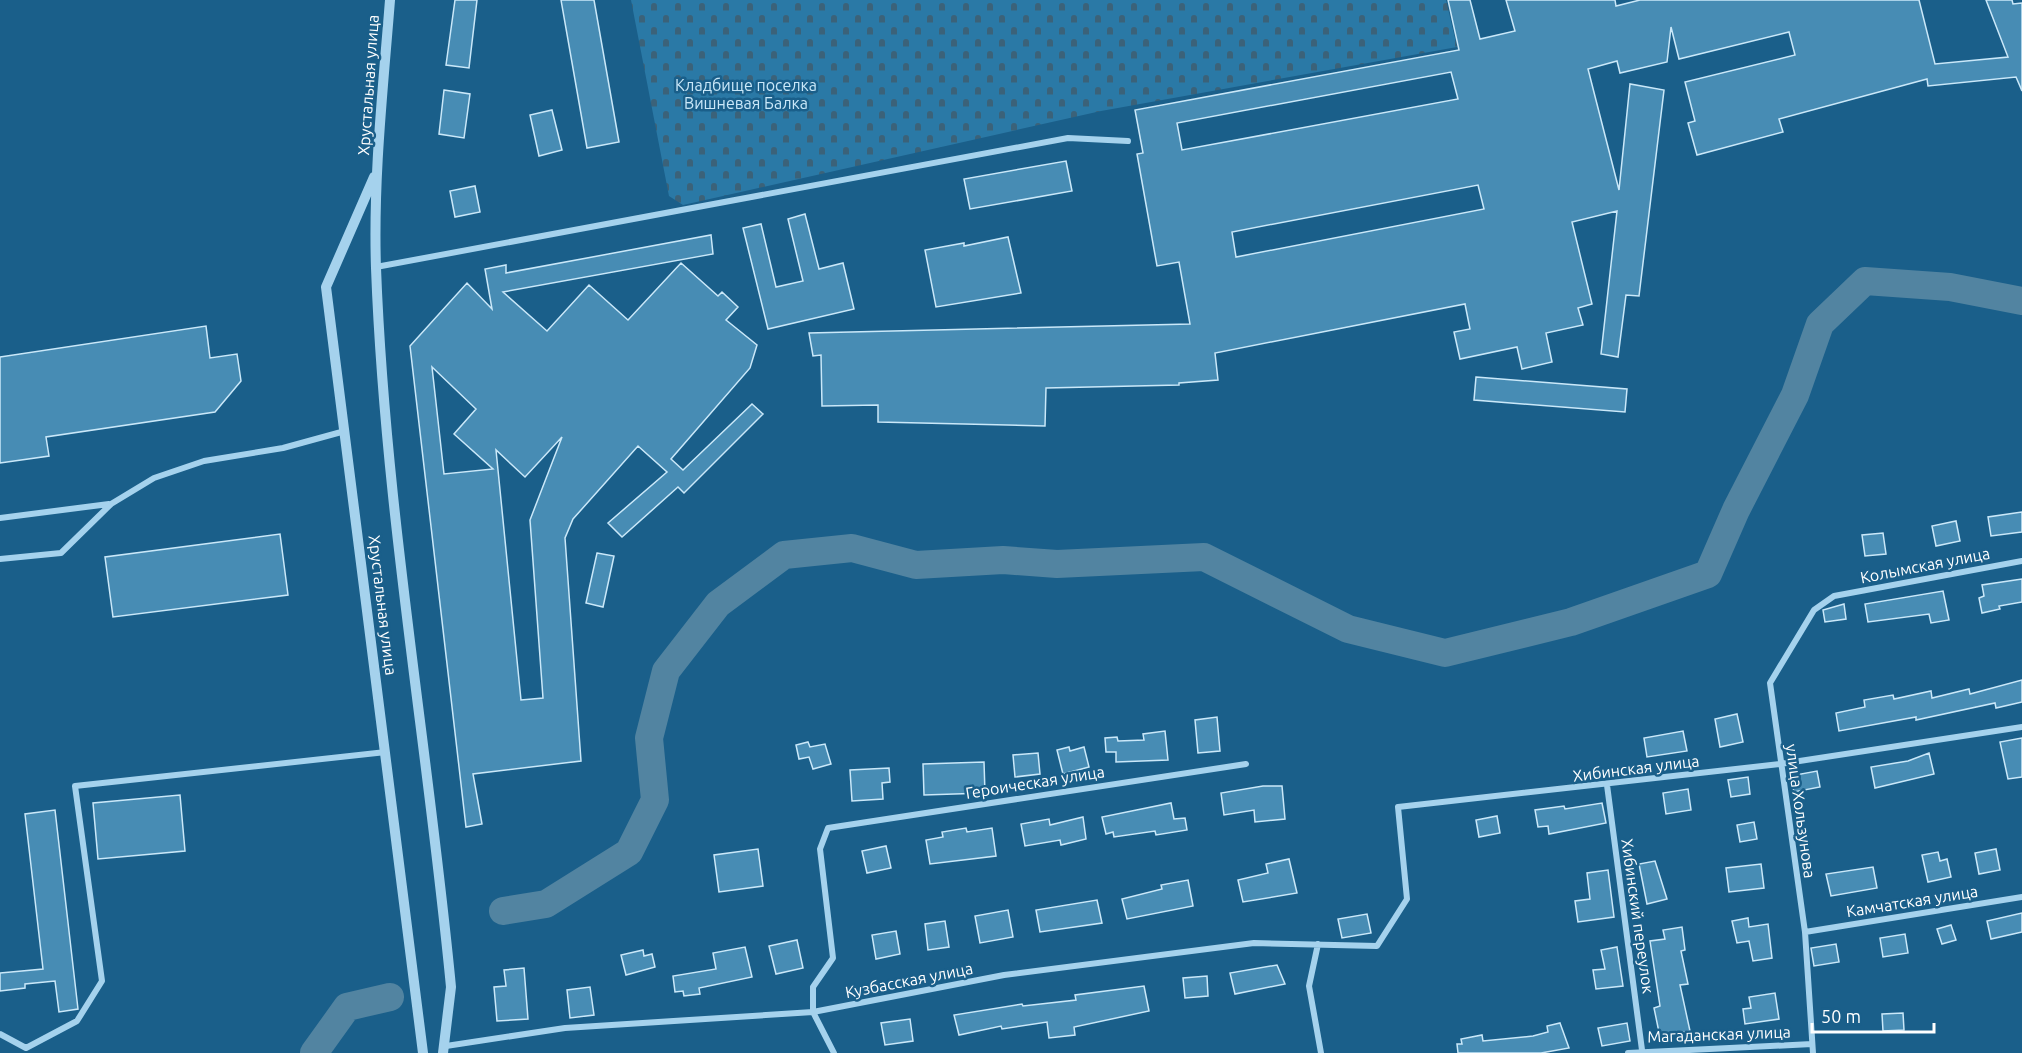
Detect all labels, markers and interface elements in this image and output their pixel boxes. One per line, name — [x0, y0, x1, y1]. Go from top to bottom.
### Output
street label: Хрустальная улица — [354, 14, 382, 156]
park label: Кладбище поселка Вишневая Балка — [675, 76, 817, 112]
street label: Хрустальная улица — [365, 534, 401, 676]
street label: Колымская улица — [1859, 544, 1991, 586]
street label: улица Хользунова — [1783, 743, 1819, 879]
street label: Хибинская улица — [1572, 751, 1700, 785]
street label: Героическая улица — [964, 762, 1106, 802]
street label: Хибинский переулок — [1618, 837, 1658, 995]
street label: Камчатская улица — [1845, 882, 1979, 920]
street label: Кузбасская улица — [844, 959, 974, 1001]
scale bar — [1812, 996, 1934, 1034]
text: 50 m — [1821, 1006, 1861, 1026]
street label: Магаданская улица — [1647, 1022, 1791, 1046]

